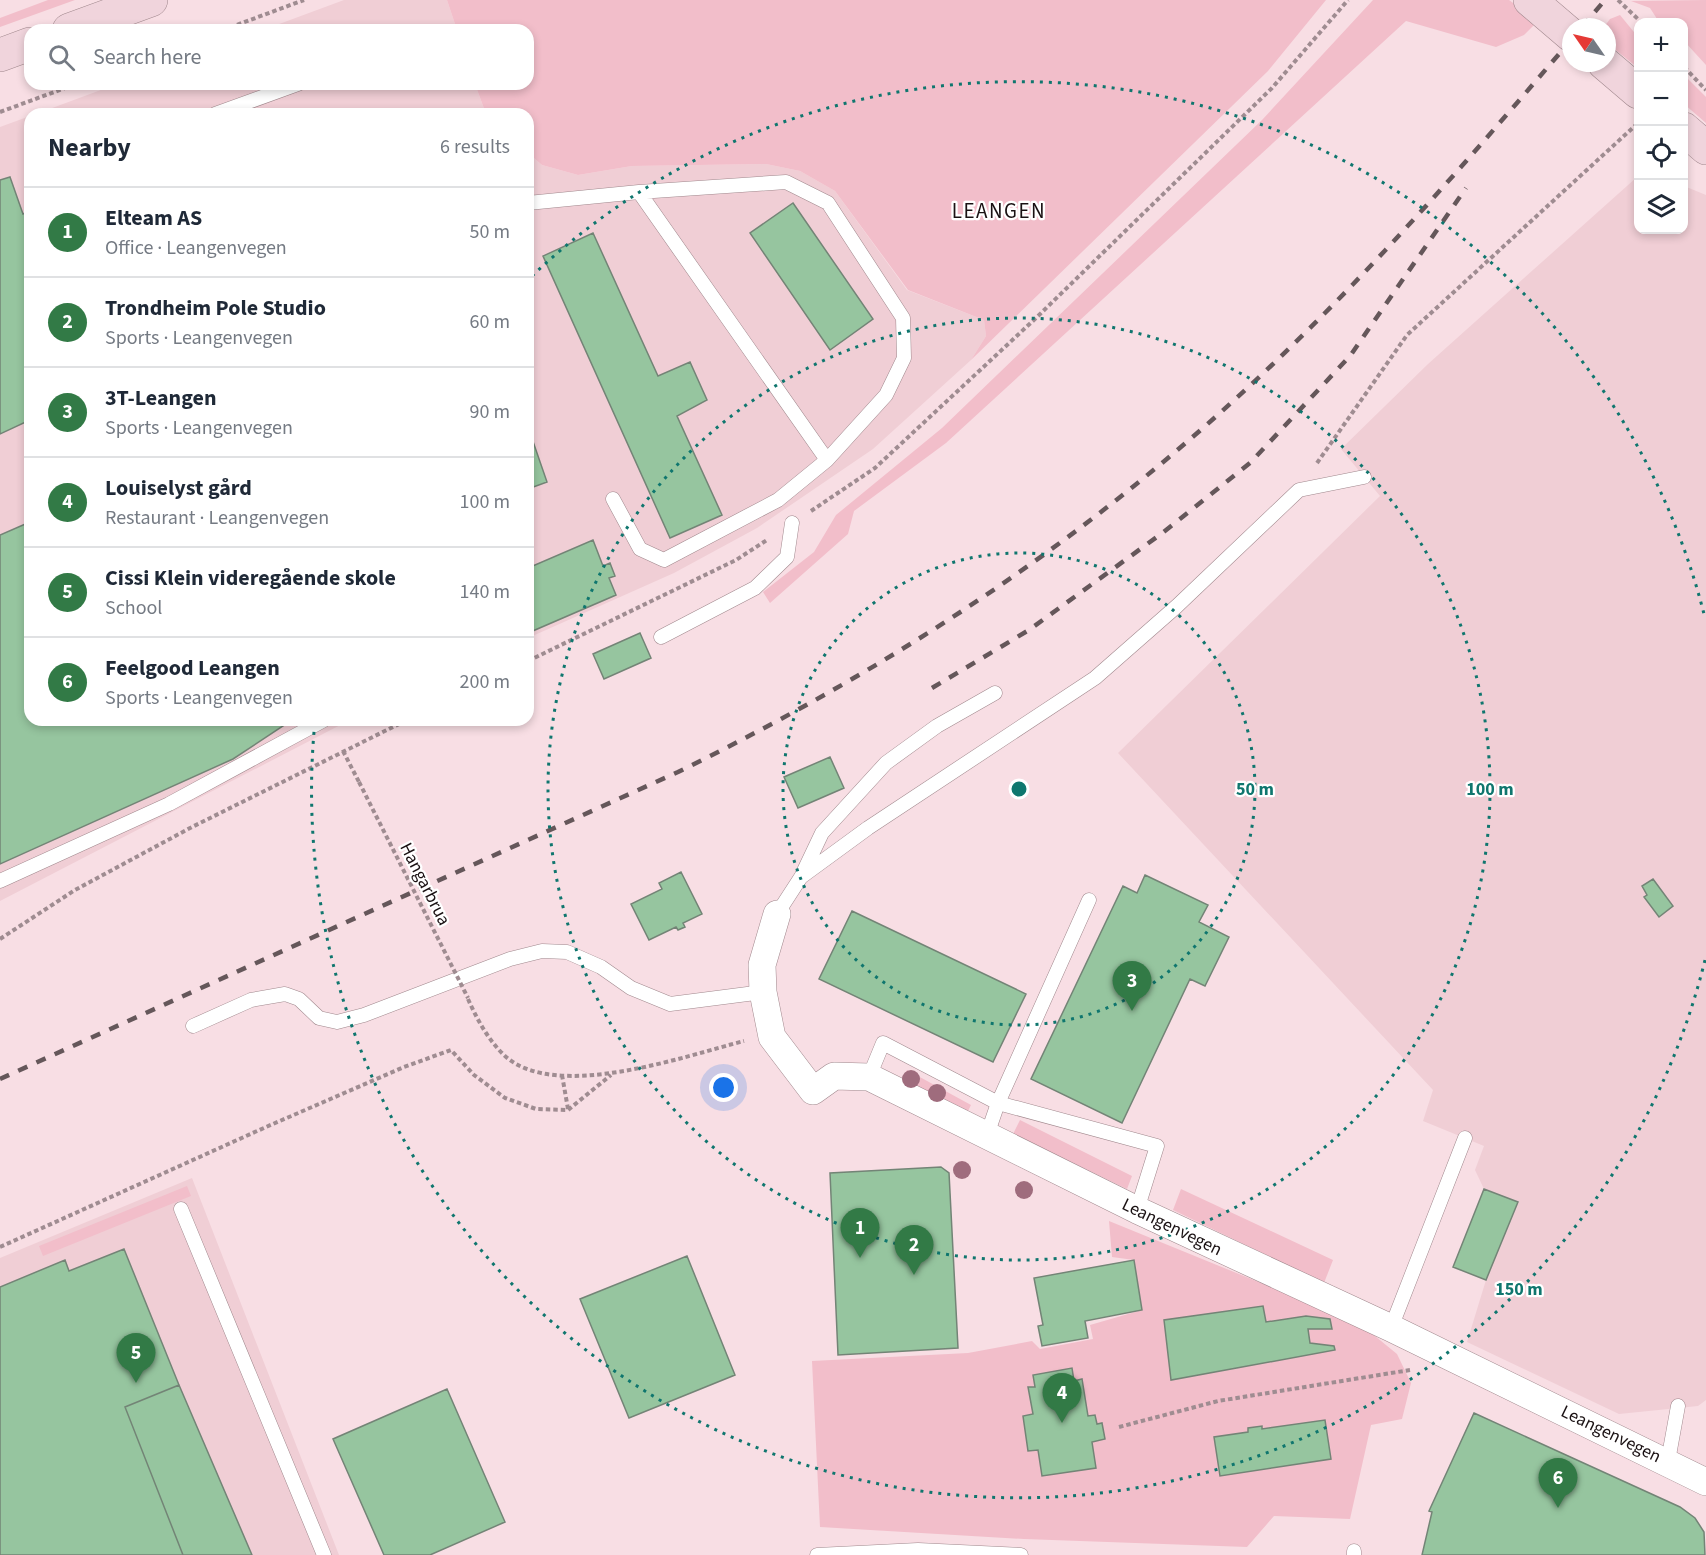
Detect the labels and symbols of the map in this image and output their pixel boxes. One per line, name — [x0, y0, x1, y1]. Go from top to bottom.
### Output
north arrow — [1562, 18, 1616, 72]
district label: LEANGEN — [952, 196, 1046, 226]
text: 50 m — [1236, 777, 1274, 802]
text: 100 m — [1466, 777, 1514, 802]
centre of rings — [1009, 779, 1029, 799]
street label: Hangarbrua — [393, 838, 457, 930]
pin: 3 — [1112, 962, 1152, 1011]
your location — [709, 1073, 738, 1102]
street label: Leangenvegen — [1118, 1192, 1226, 1262]
pin: 1 — [840, 1208, 880, 1258]
pin: 2 — [894, 1226, 934, 1275]
text: 150 m — [1495, 1277, 1543, 1302]
pin: 5 — [116, 1334, 156, 1383]
pin: 4 — [1042, 1374, 1082, 1423]
street label: Leangenvegen — [1557, 1399, 1665, 1469]
pin: 6 — [1538, 1458, 1578, 1508]

